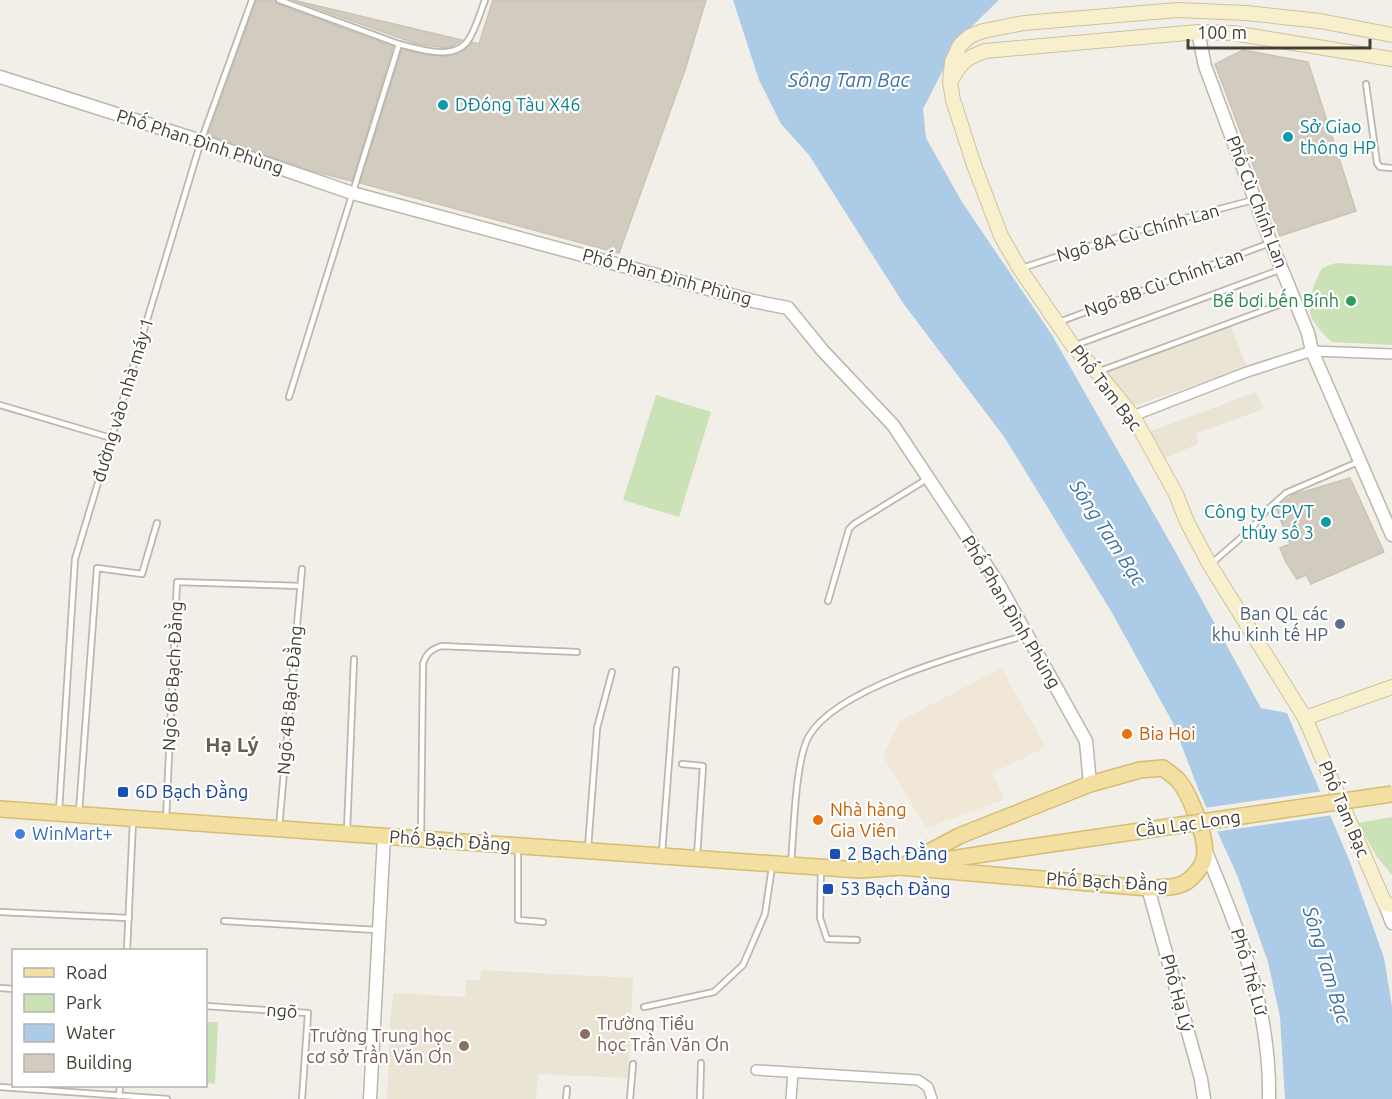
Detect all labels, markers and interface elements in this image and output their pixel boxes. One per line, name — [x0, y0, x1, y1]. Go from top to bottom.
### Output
scale bar — [1188, 12, 1370, 50]
text: 100 m — [1197, 22, 1247, 42]
water label: Sông Tam Bạc — [787, 68, 910, 91]
place label: DĐóng Tàu X46 — [455, 94, 580, 114]
marker: DĐóng Tàu X46 — [436, 98, 450, 112]
street label: Phố Phan Đình Phùng — [114, 102, 287, 177]
place label: Sở Giao thông HP — [1300, 116, 1376, 157]
marker: Sở Giao thông HP — [1281, 130, 1295, 144]
street label: Phố Cù Chính Lan — [1224, 132, 1295, 271]
street label: Ngõ 8A Cù Chính Lan — [1054, 199, 1221, 265]
street label: Phố Phan Đình Phùng — [580, 241, 755, 308]
street label: Ngõ 8B Cù Chính Lan — [1081, 244, 1246, 320]
place label: Bể bơi bến Bính — [1213, 288, 1339, 310]
marker: Bể bơi bến Bính — [1344, 294, 1358, 308]
street label: đường vào nhà máy 1 — [88, 315, 157, 484]
street label: Phố Tam Bạc — [1067, 339, 1148, 434]
water label: Sông Tam Bạc — [1065, 475, 1152, 591]
place label: Công ty CPVT thủy số 3 — [1204, 501, 1314, 542]
marker: Công ty CPVT thủy số 3 — [1319, 515, 1333, 529]
street label: Phố Phan Đình Phùng — [958, 530, 1067, 691]
street label: Ngõ 6B Bạch Đằng — [156, 600, 186, 751]
place label: Ban QL các khu kinh tế HP — [1212, 603, 1328, 644]
marker: Ban QL các khu kinh tế HP — [1333, 617, 1347, 631]
street label: Ngõ 4B Bạch Đằng — [270, 624, 305, 775]
place label: Bia Hoi — [1139, 723, 1196, 743]
marker: Bia Hoi — [1120, 727, 1134, 741]
district label: Hạ Lý — [205, 732, 259, 756]
street label: Phố Tam Bạc — [1316, 756, 1376, 860]
place label: 6D Bạch Đằng — [135, 779, 248, 801]
marker: 6D Bạch Đằng — [116, 785, 130, 799]
place label: Nhà hàng Gia Viên — [830, 799, 907, 840]
street label: Cầu Lạc Long — [1134, 803, 1242, 840]
marker: Nhà hàng Gia Viên — [811, 813, 825, 827]
place label: WinMart+ — [32, 823, 113, 843]
street label: Phố Bạch Đằng — [389, 823, 512, 854]
marker: WinMart+ — [13, 827, 27, 841]
place label: 2 Bạch Đằng — [847, 841, 948, 863]
marker: 2 Bạch Đằng — [828, 847, 842, 861]
street label: Phố Bạch Đằng — [1046, 865, 1169, 894]
place label: 53 Bạch Đằng — [840, 876, 951, 898]
marker: 53 Bạch Đằng — [821, 882, 835, 896]
water label: Sông Tam Bạc — [1298, 902, 1356, 1027]
street label: Phố Thế Lữ — [1228, 925, 1274, 1018]
legend — [12, 949, 207, 1087]
street label: Phố Hạ Lý — [1158, 951, 1200, 1034]
text: Road — [66, 962, 108, 982]
text: Park — [66, 992, 102, 1012]
street label: ngõ — [266, 999, 298, 1021]
place label: Trường Tiểu học Trần Văn Ơn — [597, 1013, 729, 1054]
text: Water — [66, 1022, 116, 1042]
place label: Trường Trung học cơ sở Trần Văn Ơn — [306, 1025, 452, 1066]
marker: Trường Tiểu học Trần Văn Ơn — [578, 1027, 592, 1041]
marker: Trường Trung học cơ sở Trần Văn Ơn — [457, 1039, 471, 1053]
text: Building — [66, 1052, 132, 1072]

